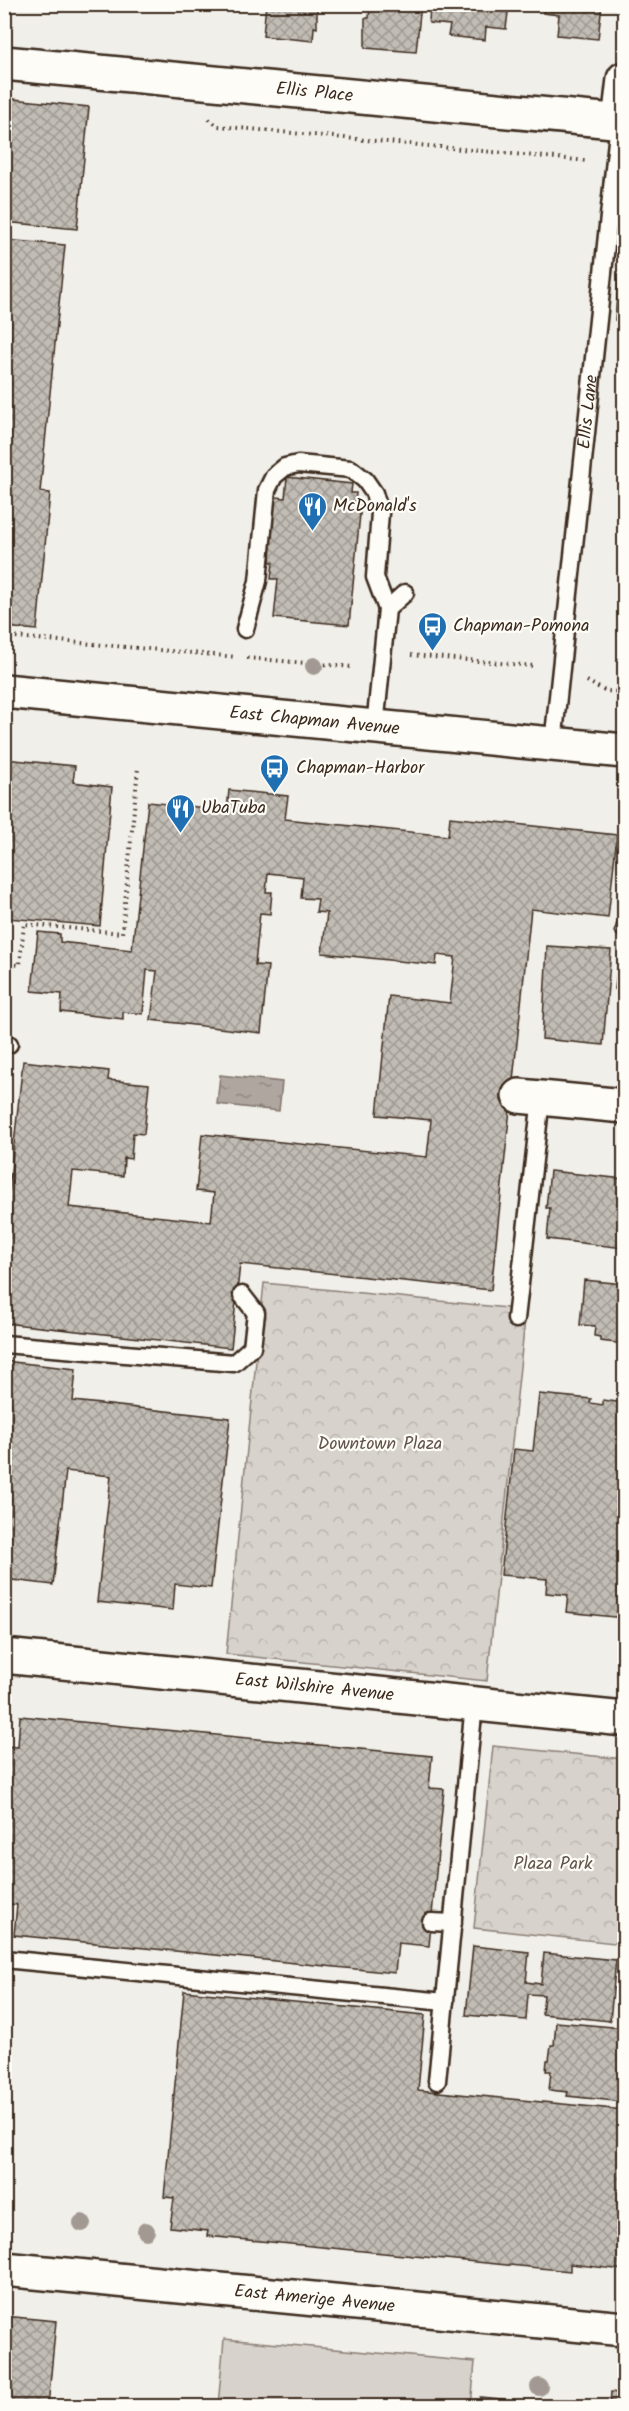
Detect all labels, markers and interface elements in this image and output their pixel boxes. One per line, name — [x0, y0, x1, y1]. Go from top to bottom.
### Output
street label: Ellis Place — [275, 74, 354, 111]
street label: Ellis Lane — [570, 373, 607, 450]
restaurant icon: McDonald's — [296, 490, 328, 532]
place label: McDonald's — [333, 492, 417, 521]
bus stop icon: Chapman-Pomona — [416, 610, 448, 652]
place label: Chapman-Pomona — [453, 612, 590, 641]
street label: East Chapman Avenue — [228, 698, 401, 744]
bus stop icon: Chapman-Harbor — [259, 752, 291, 794]
place label: Chapman-Harbor — [296, 754, 425, 783]
restaurant icon: UbaTuba — [164, 792, 196, 834]
place label: UbaTuba — [201, 794, 266, 823]
park label: Downtown Plaza — [318, 1430, 442, 1459]
street label: East Wilshire Avenue — [234, 1665, 395, 1710]
park label: Plaza Park — [514, 1850, 593, 1879]
street label: East Amerige Avenue — [233, 2277, 396, 2321]

